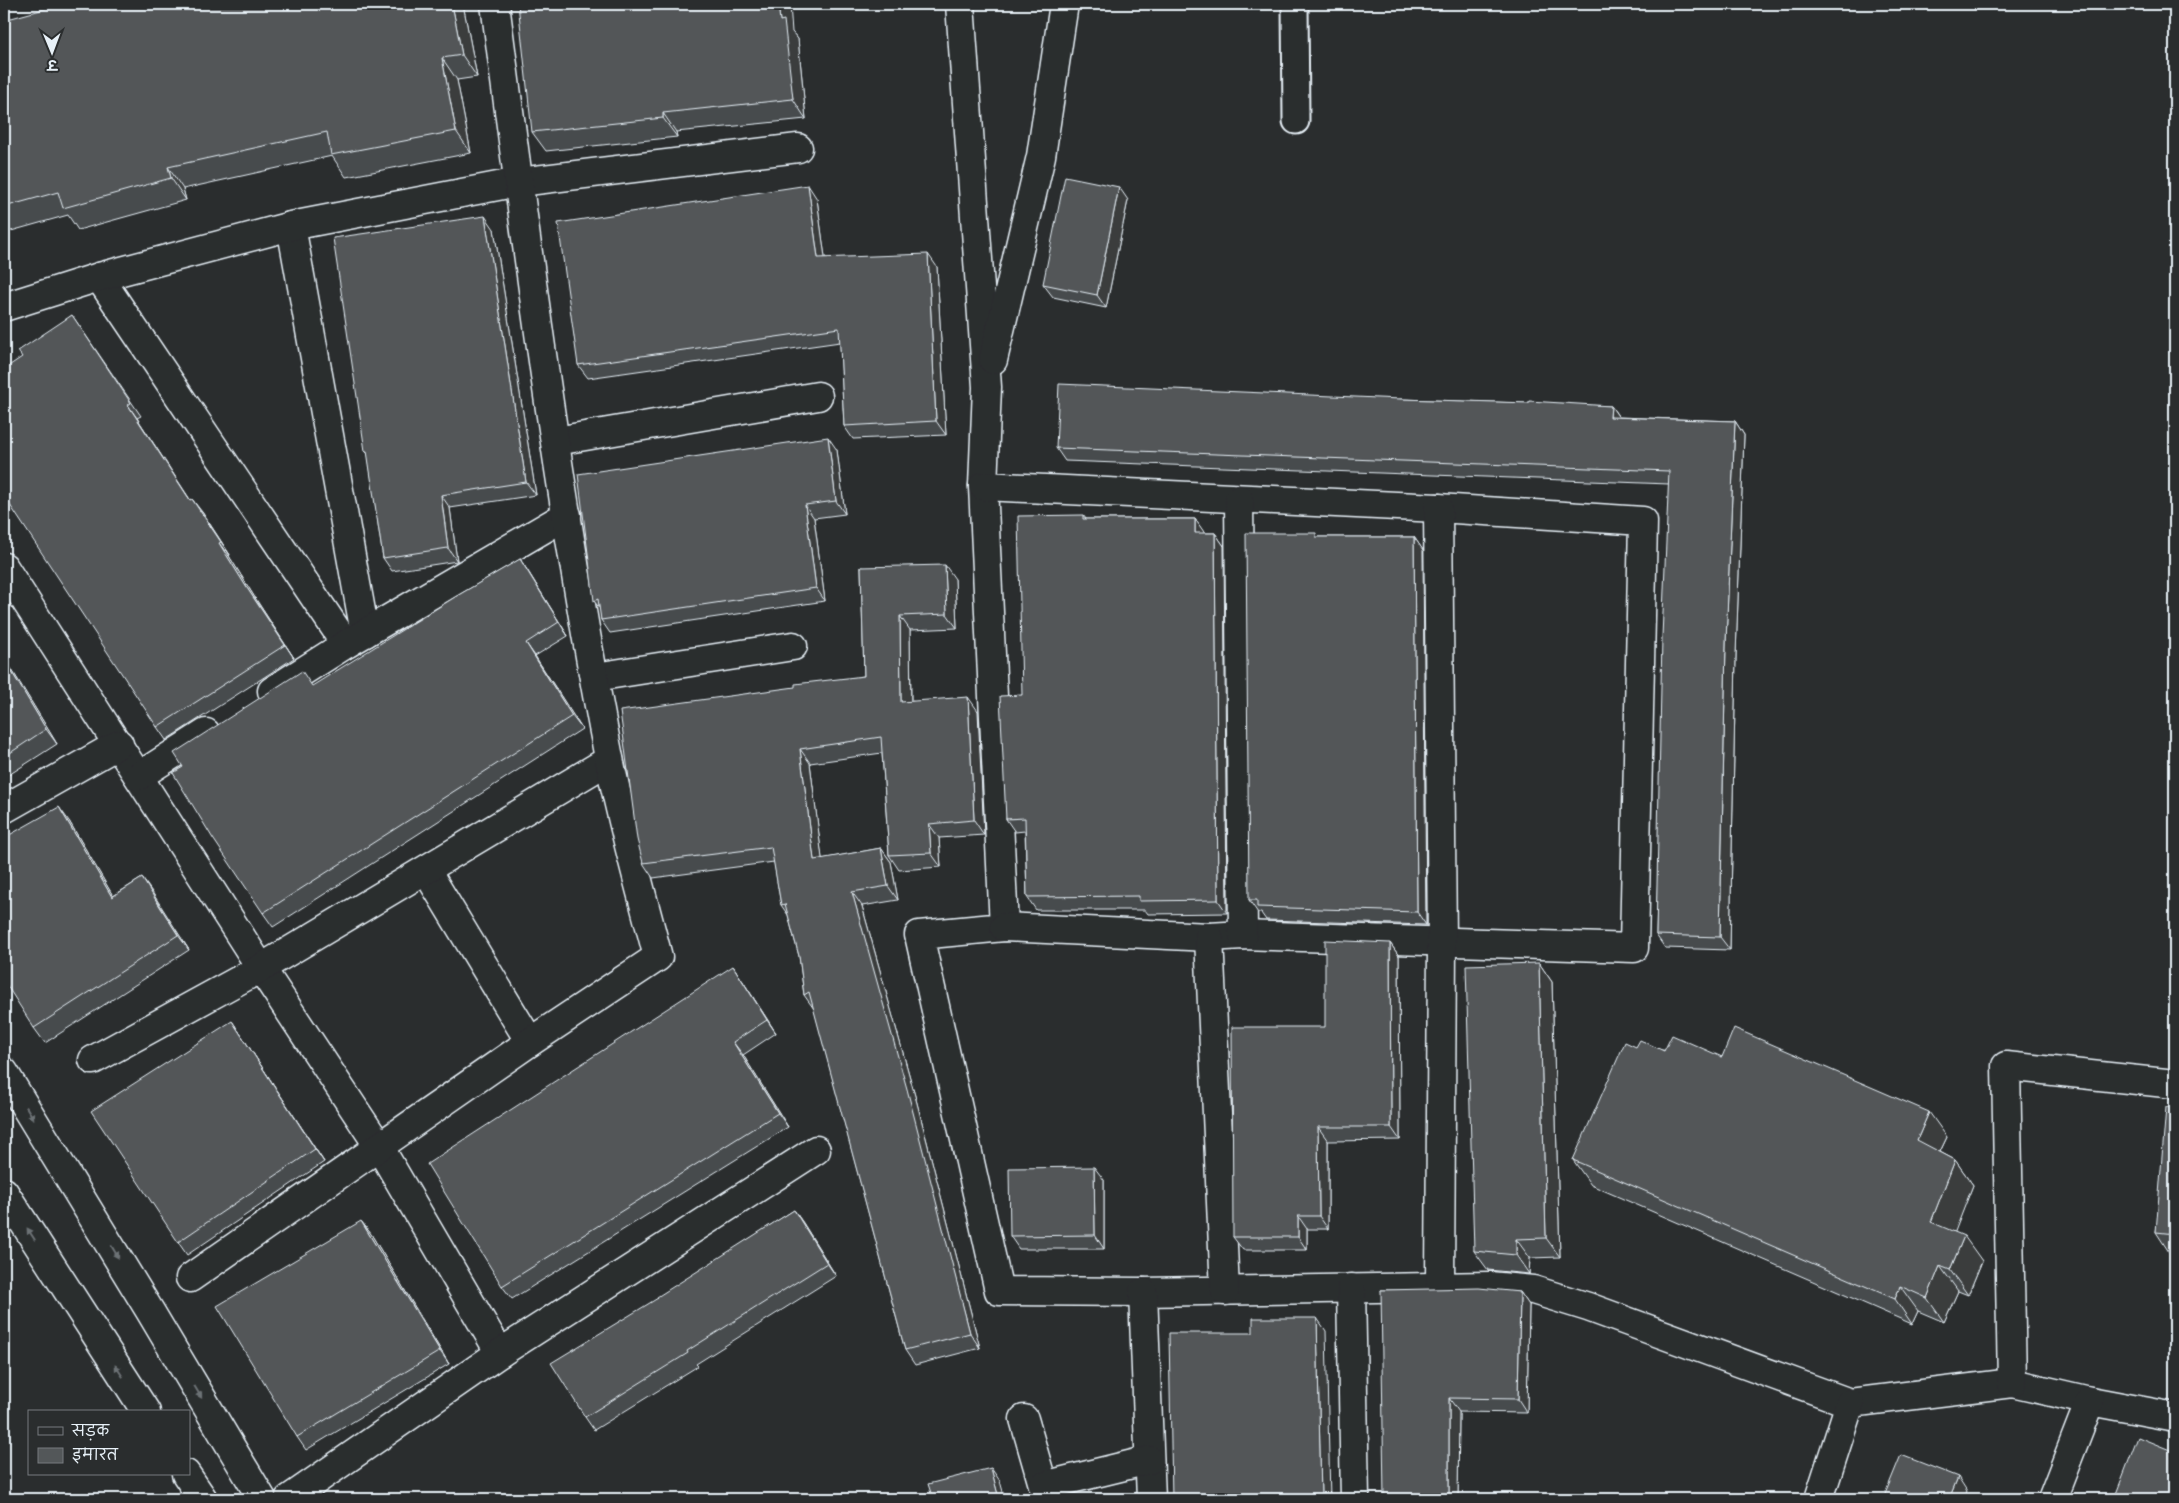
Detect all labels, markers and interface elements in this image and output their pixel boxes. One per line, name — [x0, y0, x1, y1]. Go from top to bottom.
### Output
north arrow — [28, 28, 78, 78]
text: उ — [46, 56, 59, 73]
one-way arrow — [26, 1107, 35, 1120]
one-way arrow — [26, 1228, 36, 1241]
one-way arrow — [110, 1246, 119, 1259]
one-way arrow — [115, 1364, 124, 1377]
one-way arrow — [194, 1385, 203, 1398]
legend — [28, 1410, 190, 1476]
text: सड़क — [71, 1422, 110, 1441]
text: इमारत — [72, 1446, 119, 1464]

